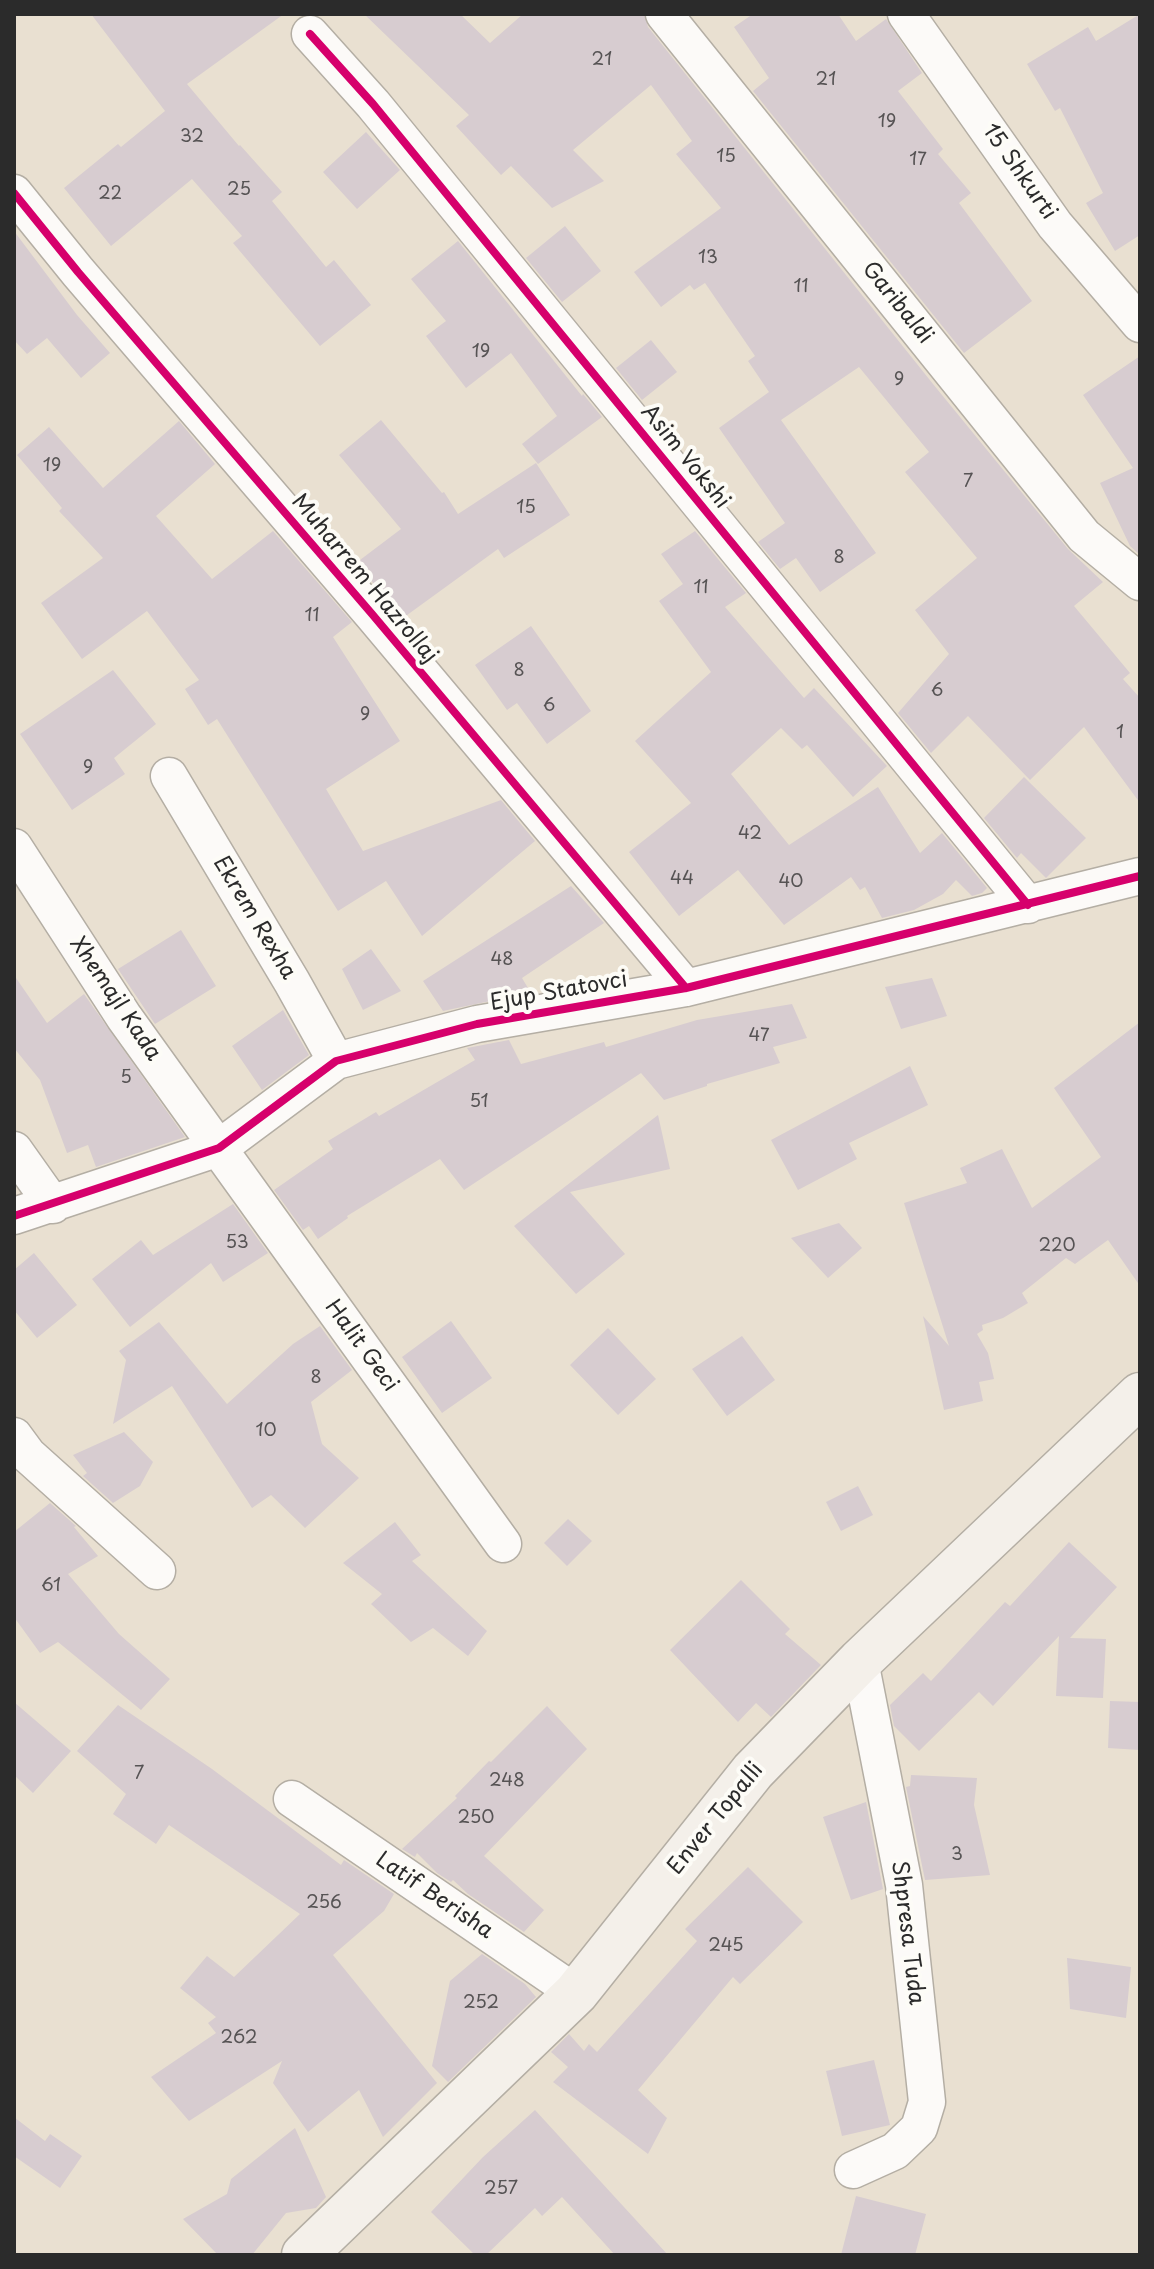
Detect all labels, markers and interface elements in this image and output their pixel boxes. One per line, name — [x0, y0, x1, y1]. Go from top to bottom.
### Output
house number: 21 — [592, 49, 612, 71]
house number: 21 — [816, 69, 836, 91]
house number: 19 — [878, 111, 896, 133]
street label: 15 Shkurti — [976, 119, 1062, 225]
house number: 32 — [180, 126, 204, 148]
house number: 15 — [716, 146, 736, 168]
house number: 17 — [909, 149, 927, 171]
house number: 25 — [227, 179, 251, 201]
house number: 22 — [98, 183, 122, 205]
house number: 13 — [698, 247, 718, 269]
street label: Garibaldi — [856, 257, 938, 349]
house number: 11 — [793, 276, 809, 298]
house number: 19 — [472, 341, 490, 363]
house number: 9 — [894, 369, 904, 391]
street label: Asim Vokshi — [635, 400, 735, 514]
house number: 19 — [43, 455, 61, 477]
house number: 7 — [963, 471, 973, 493]
street label: Muharrem Hazrollaj — [286, 489, 442, 669]
house number: 15 — [516, 497, 536, 519]
house number: 8 — [833, 547, 845, 569]
house number: 11 — [693, 577, 709, 599]
house number: 11 — [304, 605, 320, 627]
house number: 8 — [513, 660, 525, 682]
house number: 6 — [931, 680, 943, 702]
house number: 6 — [543, 695, 555, 717]
house number: 9 — [360, 704, 370, 726]
house number: 1 — [1116, 722, 1124, 744]
house number: 9 — [83, 757, 93, 779]
house number: 42 — [738, 823, 762, 845]
street label: Ekrem Rexha — [207, 852, 301, 984]
house number: 44 — [670, 868, 694, 890]
house number: 40 — [778, 871, 804, 893]
street label: Xhemajl Kada — [64, 932, 166, 1066]
house number: 48 — [490, 949, 514, 971]
street label: Ejup Statovci — [488, 967, 630, 1017]
house number: 47 — [748, 1025, 770, 1047]
house number: 5 — [120, 1067, 132, 1089]
house number: 51 — [469, 1091, 489, 1113]
house number: 53 — [225, 1232, 249, 1254]
house number: 220 — [1038, 1235, 1076, 1257]
street label: Halit Geci — [319, 1295, 403, 1397]
house number: 8 — [310, 1367, 322, 1389]
house number: 10 — [255, 1420, 277, 1442]
house number: 61 — [41, 1575, 61, 1597]
street label: Enver Topalli — [663, 1758, 769, 1880]
house number: 7 — [134, 1763, 144, 1785]
house number: 248 — [489, 1770, 525, 1792]
house number: 250 — [458, 1807, 494, 1829]
house number: 3 — [951, 1844, 963, 1866]
street label: Latif Berisha — [370, 1847, 498, 1945]
street label: Shpresa Tuda — [885, 1860, 929, 2006]
house number: 256 — [306, 1892, 342, 1914]
house number: 245 — [708, 1935, 744, 1957]
house number: 252 — [463, 1992, 499, 2014]
house number: 262 — [221, 2027, 257, 2049]
house number: 257 — [484, 2178, 518, 2200]

